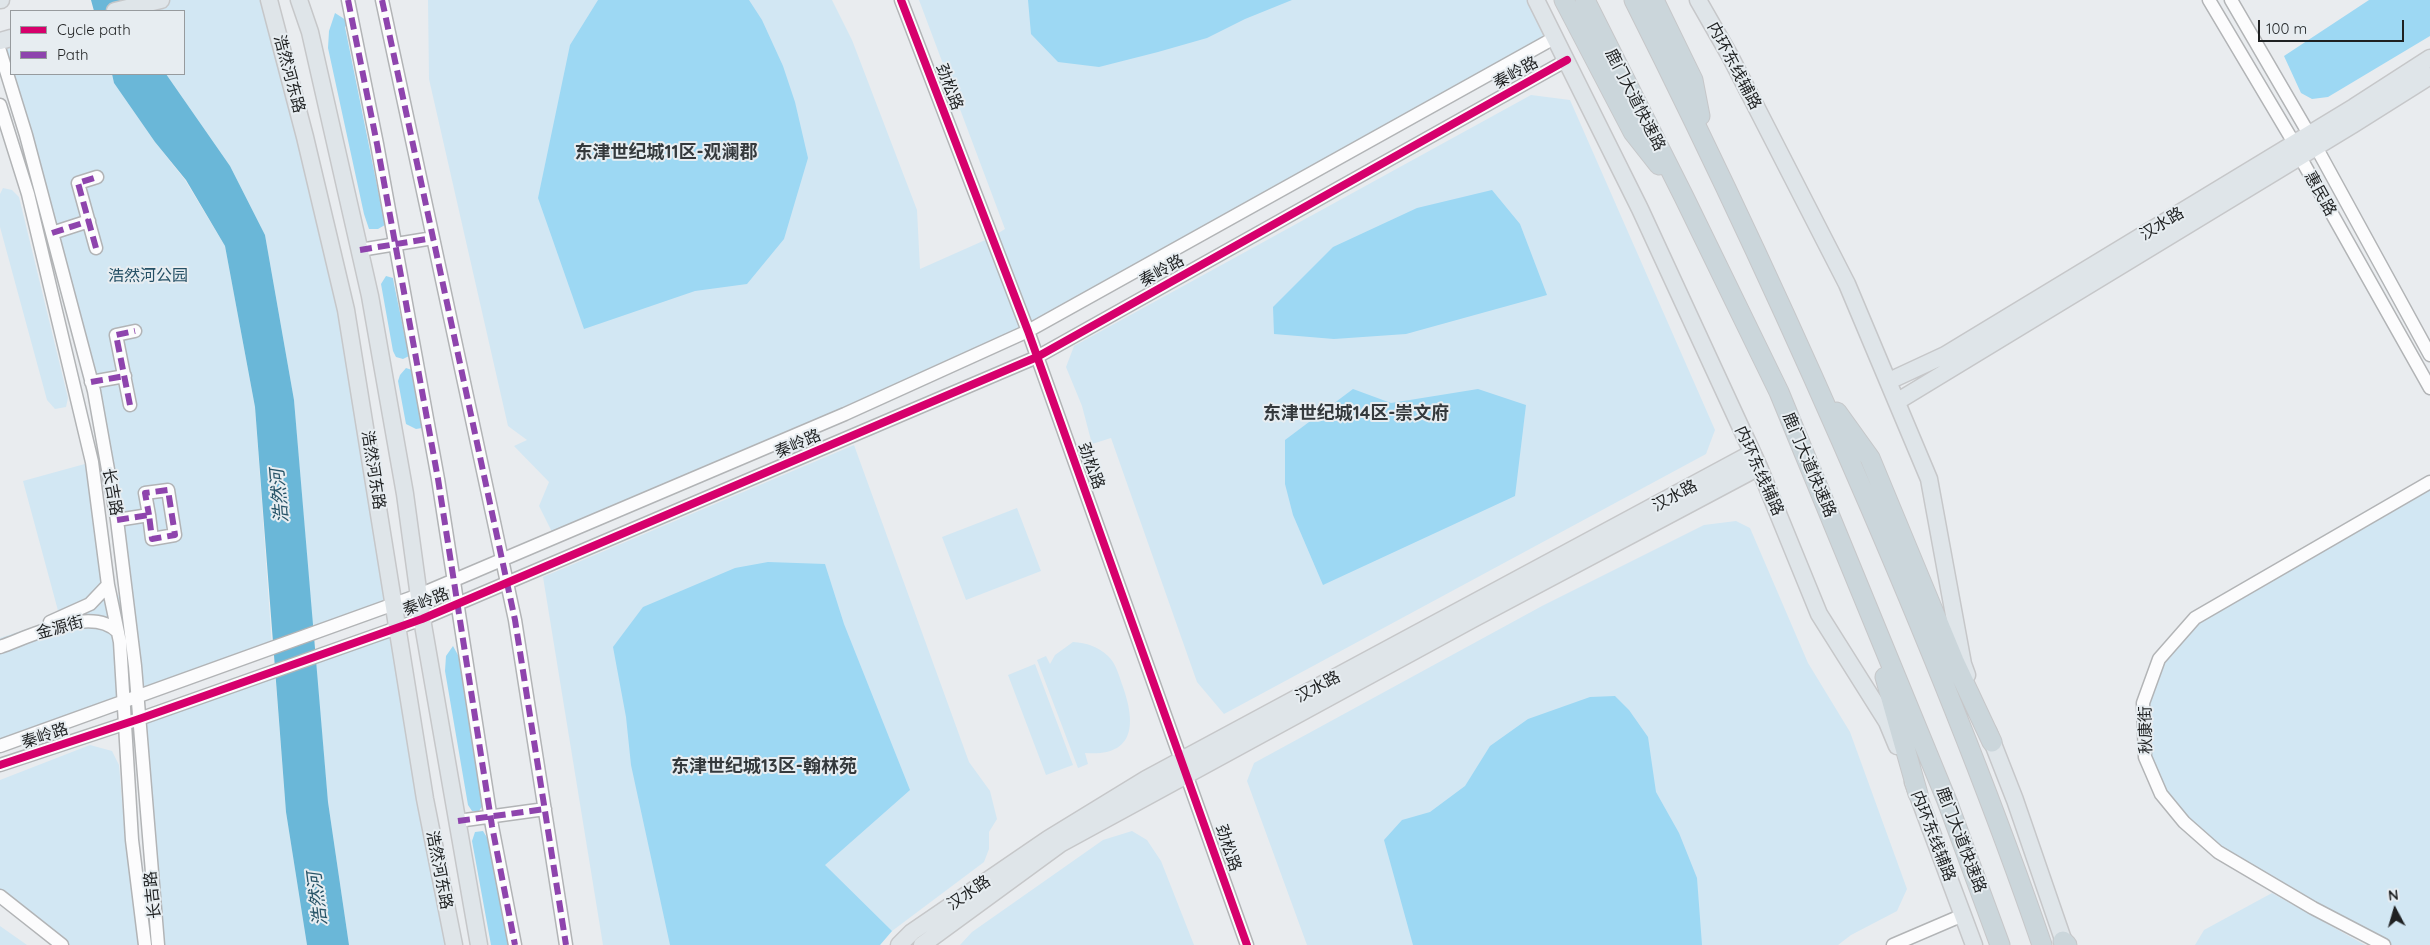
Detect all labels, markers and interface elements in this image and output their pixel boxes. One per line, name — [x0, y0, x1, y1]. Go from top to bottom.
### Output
legend — [10, 10, 185, 75]
scale bar — [2260, 10, 2406, 42]
street label: 内环东线辅路 — [1703, 19, 1765, 113]
text: 100 m — [2266, 19, 2307, 38]
text: Cycle path — [57, 20, 131, 39]
street label: 浩然河东路 — [269, 33, 309, 115]
text: Path — [57, 45, 89, 64]
street label: 鹿门大道快速路 — [1601, 46, 1669, 154]
street label: 秦岭路 — [1490, 53, 1542, 93]
street label: 劲松路 — [931, 61, 967, 113]
district label: 东津世纪城11区-观澜郡 — [574, 142, 758, 164]
street label: 惠民路 — [2300, 168, 2340, 220]
street label: 汉水路 — [2136, 203, 2188, 245]
street label: 秦岭路 — [1136, 251, 1188, 291]
park label: 浩然河公园 — [108, 266, 188, 286]
district label: 东津世纪城14区-崇文府 — [1263, 403, 1449, 425]
street label: 鹿门大道快速路 — [1778, 410, 1840, 520]
street label: 内环东线辅路 — [1731, 423, 1787, 519]
street label: 秦岭路 — [772, 426, 824, 462]
street label: 浩然河东路 — [357, 429, 389, 511]
street label: 劲松路 — [1074, 440, 1108, 492]
street label: 长吉路 — [98, 467, 126, 517]
water label: 浩然河 — [267, 468, 293, 524]
street label: 汉水路 — [1649, 476, 1701, 516]
street label: 秦岭路 — [400, 584, 452, 620]
street label: 金源街 — [34, 613, 86, 643]
street label: 汉水路 — [1292, 667, 1344, 707]
street label: 秋康街 — [2136, 706, 2156, 754]
street label: 秦岭路 — [19, 719, 71, 753]
district label: 东津世纪城13区-翰林苑 — [671, 756, 857, 778]
street label: 鹿门大道快速路 — [1932, 784, 1990, 896]
street label: 内环东线辅路 — [1907, 788, 1959, 884]
street label: 劲松路 — [1211, 822, 1245, 874]
street label: 浩然河东路 — [422, 829, 456, 911]
street label: 长吉路 — [141, 870, 165, 920]
water label: 浩然河 — [304, 871, 332, 927]
street label: 汉水路 — [944, 872, 994, 914]
north arrow — [2370, 885, 2420, 935]
text: N — [2387, 886, 2399, 905]

